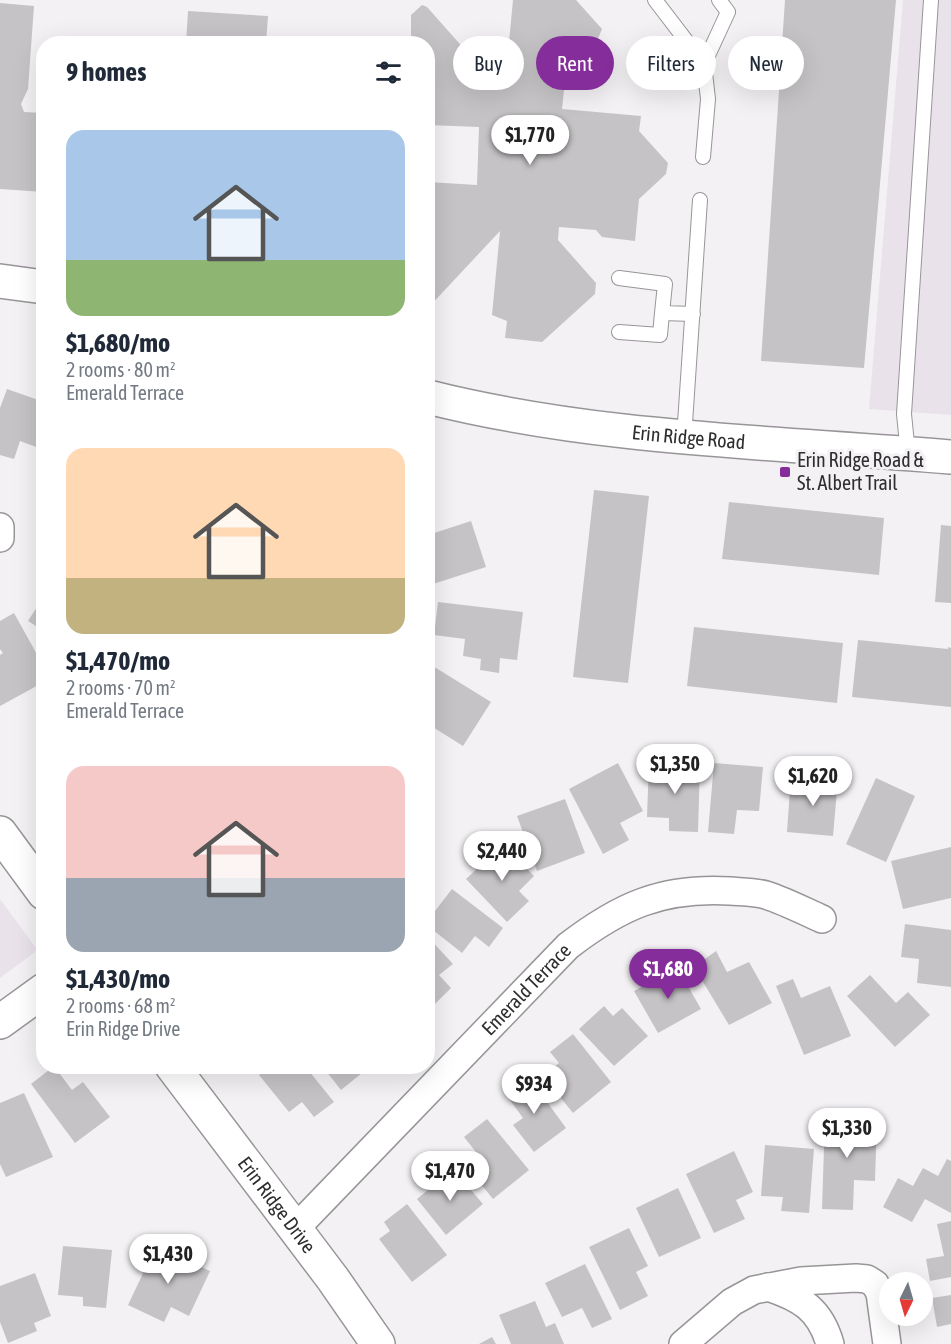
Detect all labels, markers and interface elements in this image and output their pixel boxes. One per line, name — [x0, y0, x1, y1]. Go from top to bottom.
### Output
chip: Buy — [453, 36, 524, 90]
chip: Rent — [536, 36, 614, 90]
chip: Filters — [626, 36, 716, 90]
chip: New — [728, 36, 804, 90]
icon: filters — [372, 56, 405, 89]
text: 9 homes — [66, 57, 146, 87]
pin: $1,770 — [481, 115, 579, 166]
text: $1,770 — [505, 123, 555, 146]
icon: home — [182, 169, 290, 277]
text: $1,680/mo — [66, 328, 170, 358]
text: 2 rooms · 80 m² — [66, 358, 176, 381]
text: Emerald Terrace — [66, 381, 184, 404]
street label: Erin Ridge Road — [631, 420, 746, 453]
place label: Erin Ridge Road & St. Albert Trail — [797, 448, 924, 494]
marker: Erin Ridge Road & St. Albert Trail — [778, 465, 792, 479]
icon: home — [182, 487, 290, 595]
text: $1,470/mo — [66, 646, 170, 676]
text: 2 rooms · 70 m² — [66, 676, 176, 699]
text: Emerald Terrace — [66, 699, 184, 722]
pin: $1,350 — [626, 744, 724, 795]
text: $1,350 — [650, 752, 700, 775]
pin: $1,620 — [764, 756, 862, 807]
text: $1,620 — [788, 764, 838, 787]
icon: home — [182, 805, 290, 913]
pin: $2,440 — [453, 831, 551, 882]
text: $2,440 — [477, 839, 527, 862]
street label: Emerald Terrace — [477, 939, 575, 1039]
pin: $1,680 — [619, 949, 717, 1000]
text: $1,680 — [643, 957, 693, 980]
text: $1,430/mo — [66, 964, 170, 994]
text: 2 rooms · 68 m² — [66, 994, 176, 1017]
text: Erin Ridge Drive — [66, 1017, 180, 1040]
pin: $934 — [498, 1064, 570, 1115]
text: $934 — [516, 1072, 552, 1095]
pin: $1,330 — [798, 1108, 896, 1159]
text: $1,330 — [822, 1116, 872, 1139]
pin: $1,470 — [401, 1151, 499, 1202]
street label: Erin Ridge Drive — [234, 1152, 321, 1257]
text: $1,470 — [425, 1159, 475, 1182]
pin: $1,430 — [119, 1234, 217, 1285]
text: $1,430 — [143, 1242, 193, 1265]
north arrow — [879, 1272, 933, 1326]
map controls — [879, 1272, 933, 1326]

